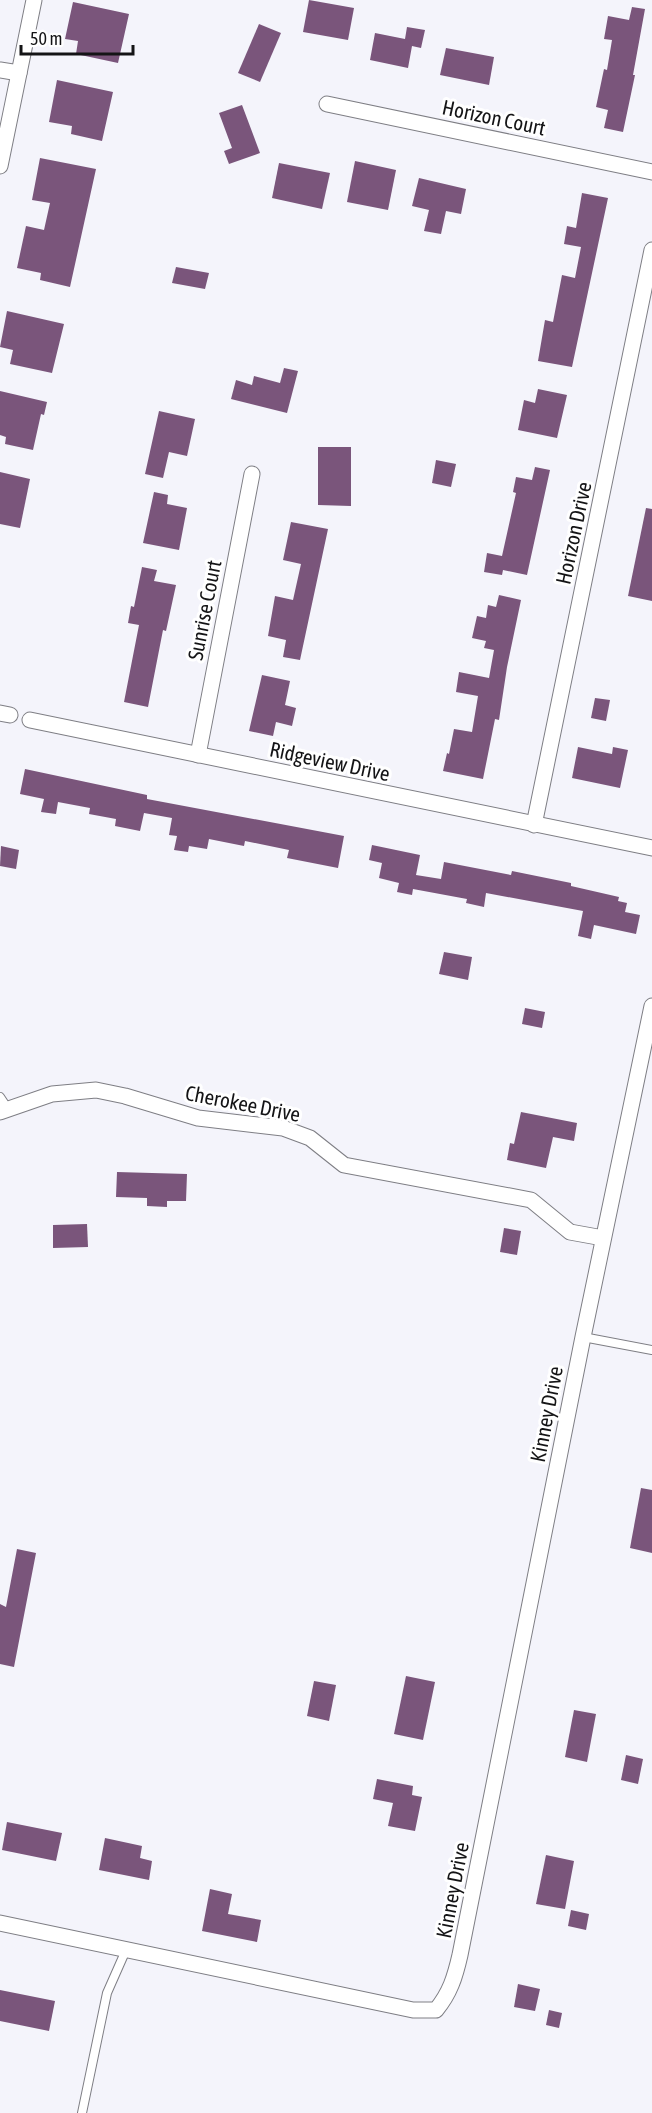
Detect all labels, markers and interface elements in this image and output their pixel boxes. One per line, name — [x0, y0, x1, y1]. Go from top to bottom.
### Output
scale bar — [21, 18, 134, 56]
text: 50 m — [30, 28, 62, 49]
street label: Horizon Court — [440, 94, 548, 140]
street label: Horizon Drive — [550, 480, 596, 586]
street label: Sunrise Court — [183, 558, 225, 662]
street label: Ridgeview Drive — [268, 737, 392, 785]
street label: Cherokee Drive — [183, 1080, 303, 1126]
street label: Kinney Drive — [525, 1364, 567, 1464]
street label: Kinney Drive — [431, 1840, 473, 1940]

